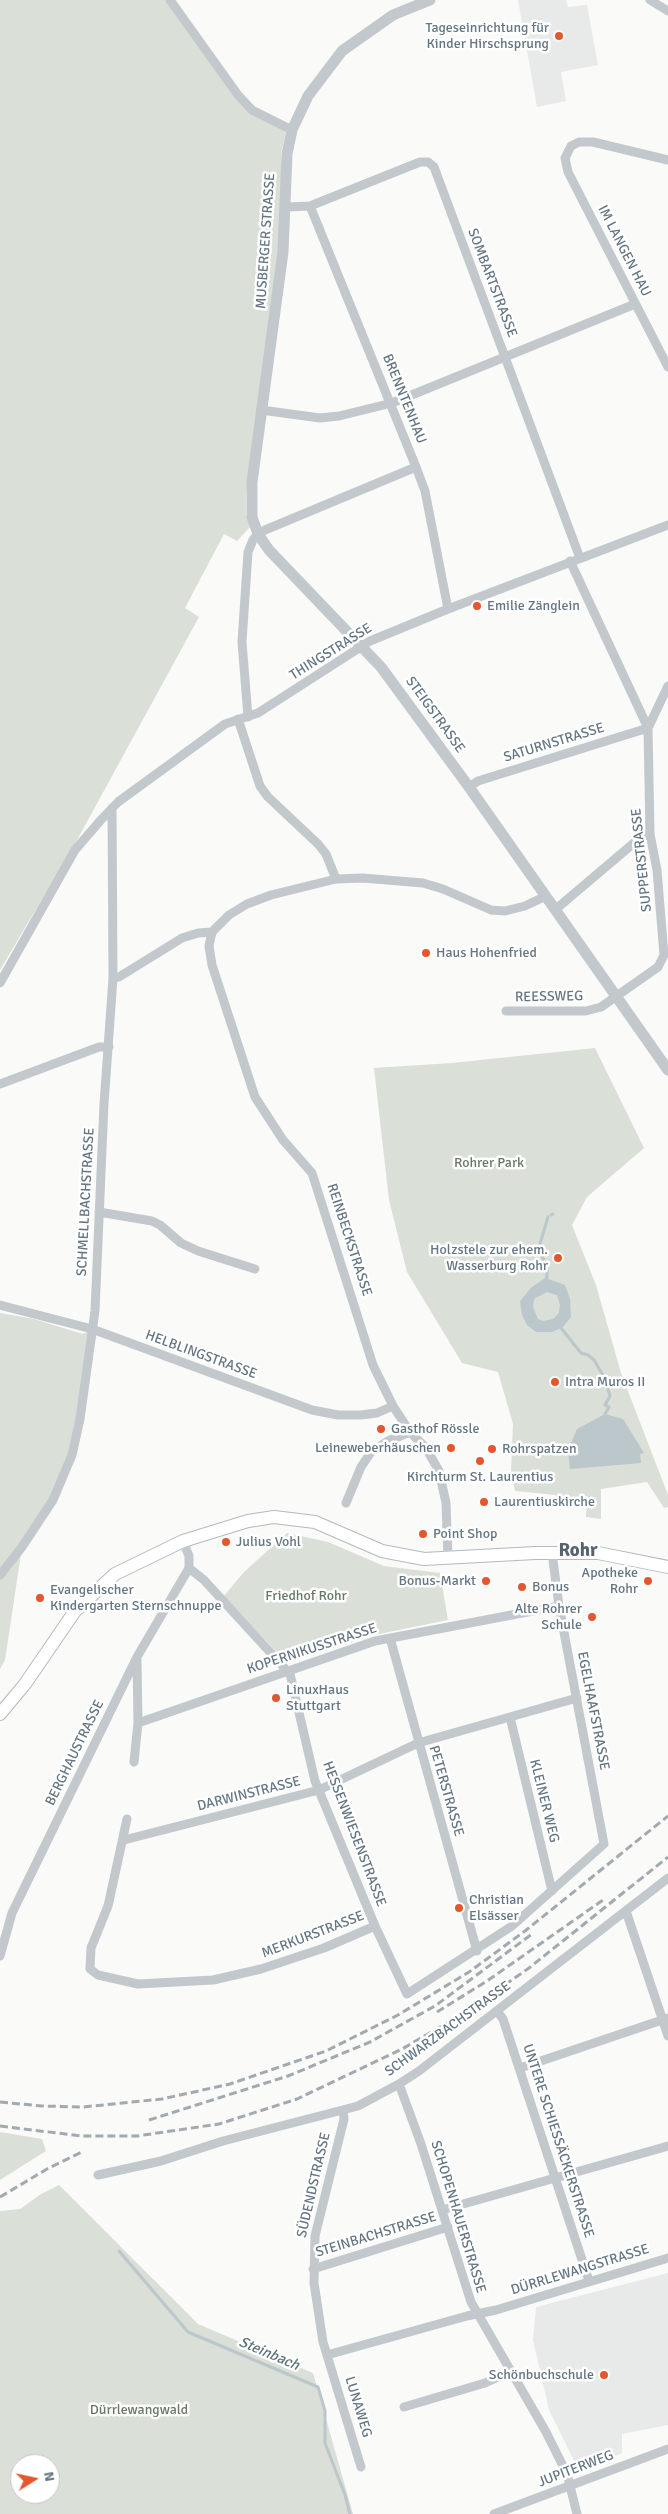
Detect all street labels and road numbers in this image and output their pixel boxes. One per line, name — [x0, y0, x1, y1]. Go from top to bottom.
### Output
street label: MUSBERGER STRASSE — [253, 173, 279, 309]
street label: IM LANGEN HAU — [594, 202, 654, 300]
street label: SOMBARTSTRASSE — [464, 226, 520, 340]
street label: BRENNTENHAU — [378, 352, 430, 446]
street label: THINGSTRASSE — [287, 620, 375, 684]
street label: STEIGSTRASSE — [402, 674, 468, 756]
street label: SATURNSTRASSE — [502, 720, 606, 766]
street label: SUPPERSTRASSE — [628, 807, 656, 913]
street label: REESSWEG — [515, 988, 583, 1006]
street label: SCHMELLBACHSTRASSE — [74, 1127, 98, 1277]
street label: REINBECKSTRASSE — [323, 1181, 375, 1299]
street label: HELBLINGSTRASSE — [143, 1327, 259, 1383]
street label: KOPERNIKUSSTRASSE — [245, 1620, 379, 1678]
street label: EGELHAAFSTRASSE — [573, 1650, 613, 1772]
street label: BERGHAUSTRASSE — [42, 1697, 108, 1809]
street label: PETERSTRASSE — [425, 1744, 467, 1838]
street label: KLEINER WEG — [526, 1758, 562, 1844]
street label: HESSENWIESENSTRASSE — [319, 1759, 389, 1909]
street label: DARWINSTRASSE — [196, 1773, 302, 1815]
street label: MERKURSTRASSE — [259, 1908, 367, 1962]
street label: SCHWARZBACHSTRASSE — [382, 1978, 514, 2080]
street label: UNTERE SCHIESSÄCKERSTRASSE — [519, 2042, 597, 2240]
street label: SÜDENDSTRASSE — [294, 2131, 334, 2239]
street label: SCHOPENHAUERSTRASSE — [427, 2139, 489, 2295]
street label: STEINBACHSTRASSE — [314, 2209, 438, 2261]
street label: DÜRRLEWANGSTRASSE — [509, 2241, 651, 2299]
street label: LUNAWEG — [341, 2375, 375, 2439]
street label: JUPITERWEG — [536, 2447, 616, 2491]

